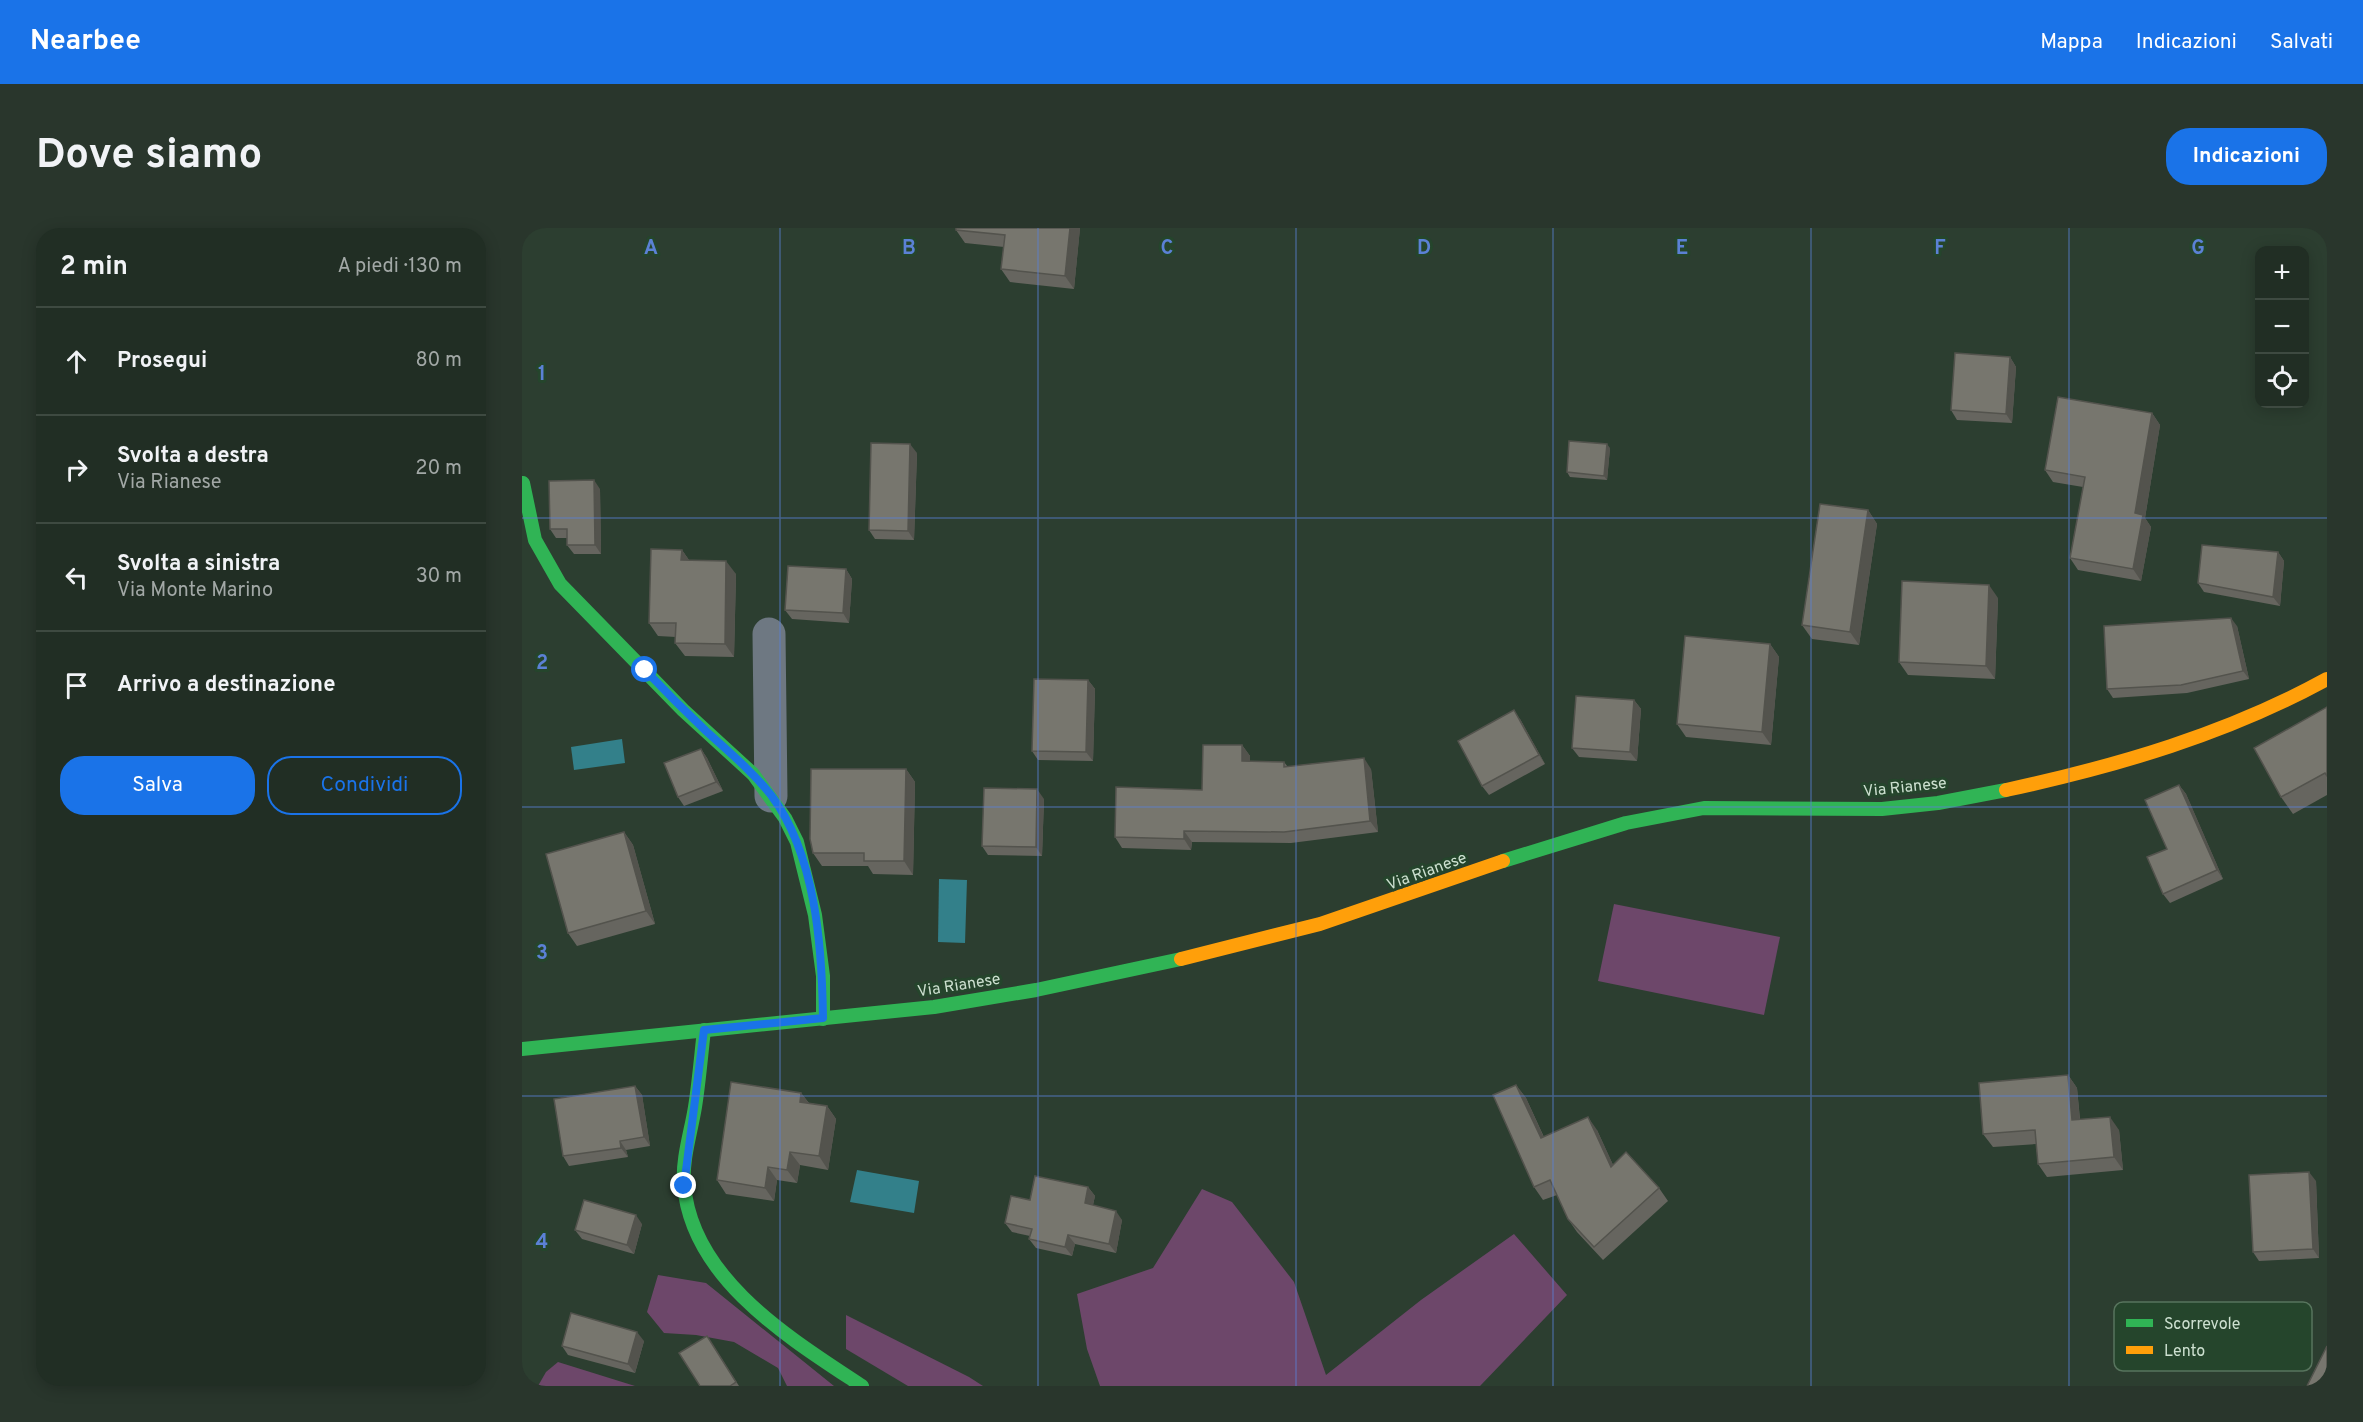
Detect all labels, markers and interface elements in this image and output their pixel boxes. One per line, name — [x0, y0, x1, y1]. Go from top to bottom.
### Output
text: Nearbee — [30, 24, 141, 60]
text: Mappa — [2040, 29, 2103, 56]
text: Indicazioni — [2136, 29, 2237, 56]
text: Salvati — [2270, 29, 2333, 56]
button: Indicazioni — [2166, 128, 2327, 185]
text: Dove siamo — [36, 130, 262, 183]
text: A — [644, 236, 658, 262]
text: B — [902, 236, 916, 262]
text: C — [1161, 236, 1173, 262]
text: D — [1417, 236, 1431, 262]
text: E — [1676, 236, 1688, 262]
text: F — [1934, 236, 1946, 262]
text: G — [2191, 236, 2205, 262]
map controls — [2255, 246, 2309, 408]
button: + — [2255, 246, 2309, 300]
text: 2 min — [60, 251, 128, 284]
text: A piedi · 130 m — [338, 254, 462, 280]
button: − — [2255, 300, 2309, 354]
icon: ahead — [60, 345, 93, 378]
text: Prosegui — [117, 348, 207, 375]
text: 80 m — [416, 348, 462, 374]
button: locate — [2255, 354, 2309, 408]
text: 1 — [538, 362, 546, 388]
text: Svolta a destra — [117, 443, 269, 470]
icon: right — [60, 453, 93, 486]
text: 20 m — [415, 456, 462, 482]
text: Via Rianese — [117, 470, 222, 496]
text: Svolta a sinistra — [117, 551, 280, 578]
icon: left — [60, 561, 93, 594]
text: 30 m — [416, 564, 462, 590]
text: Via Monte Marino — [117, 578, 273, 604]
text: 2 — [536, 651, 548, 677]
route start — [631, 656, 657, 682]
icon: arrive — [60, 669, 93, 702]
text: Arrivo a destinazione — [117, 672, 335, 699]
button: Salva — [60, 756, 255, 815]
button: Condividi — [267, 756, 462, 815]
street label: Via Rianese — [1862, 774, 1948, 802]
street label: Via Rianese — [1384, 848, 1470, 896]
text: 3 — [536, 941, 548, 967]
street label: Via Rianese — [916, 970, 1002, 1002]
route end — [670, 1172, 696, 1198]
text: 4 — [536, 1230, 548, 1256]
legend — [2114, 1302, 2312, 1371]
text: Scorrevole — [2164, 1315, 2240, 1335]
text: Lento — [2164, 1342, 2205, 1362]

